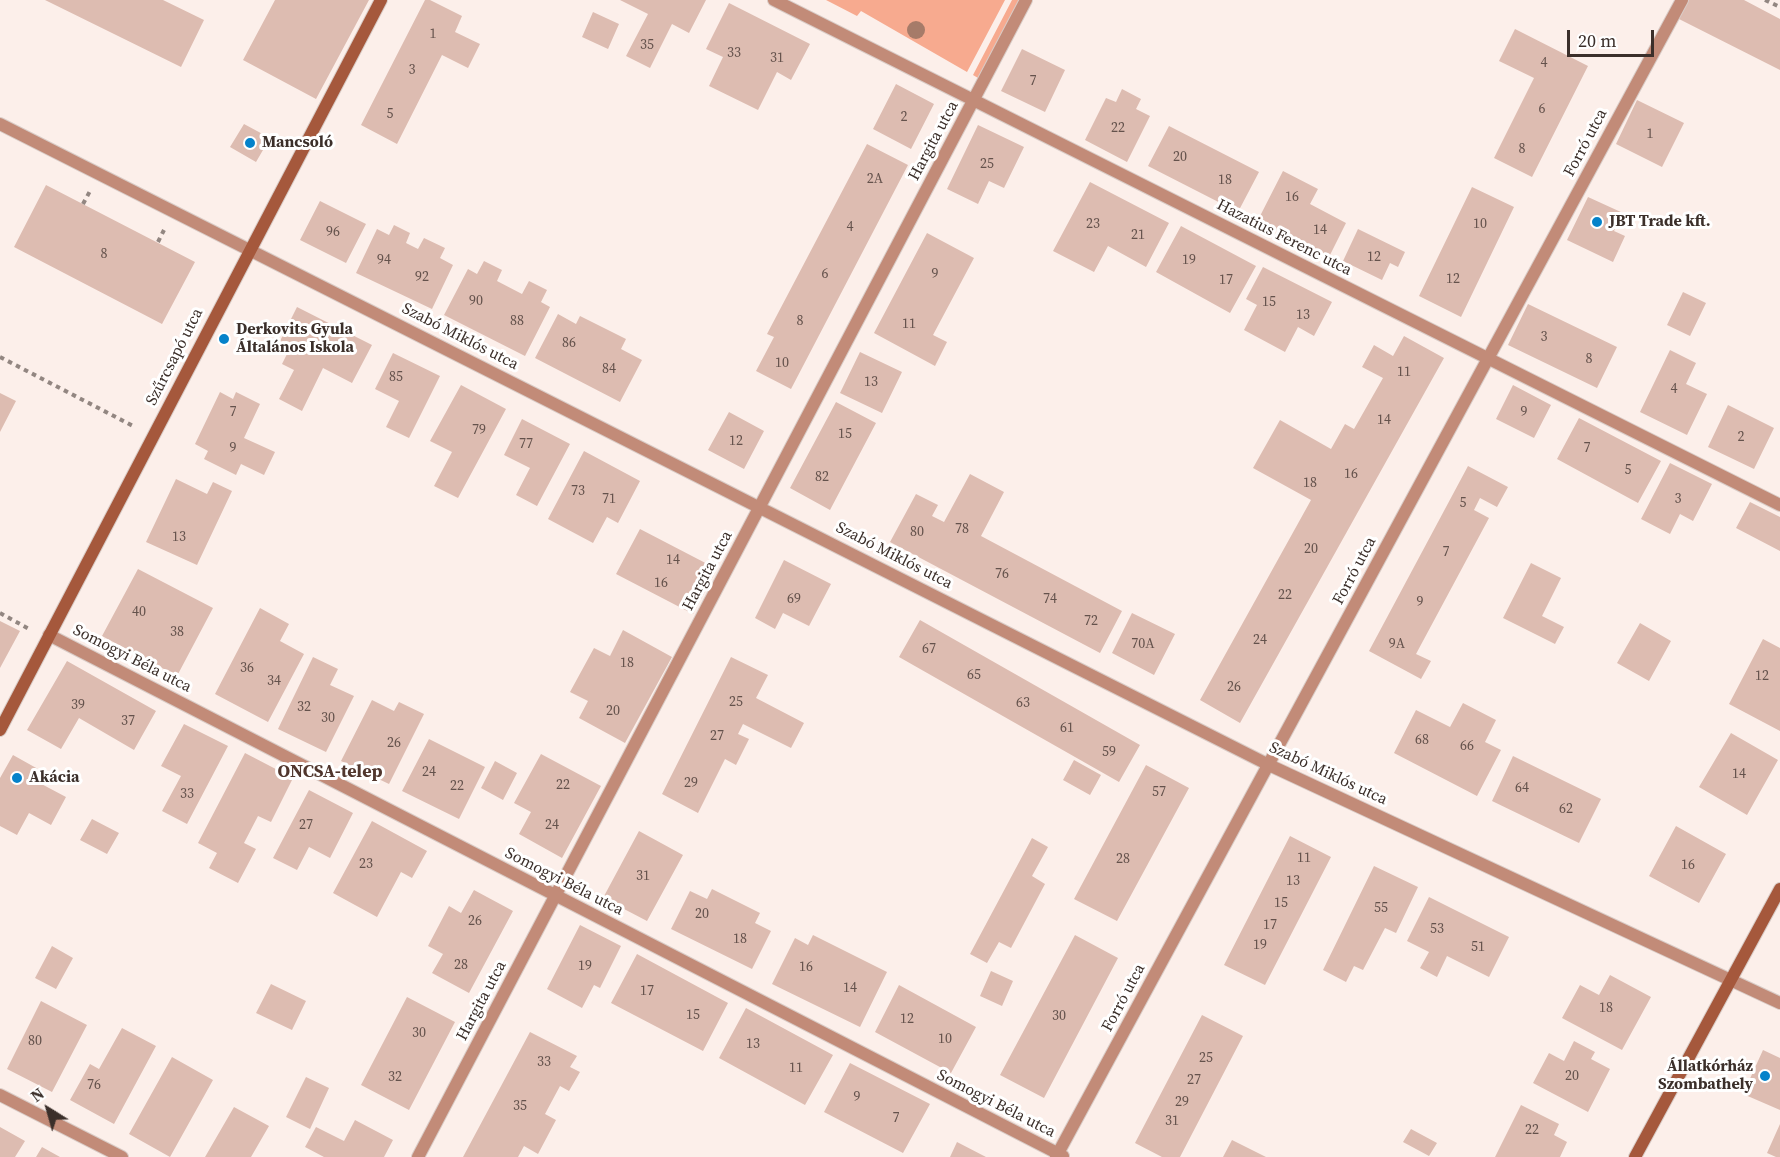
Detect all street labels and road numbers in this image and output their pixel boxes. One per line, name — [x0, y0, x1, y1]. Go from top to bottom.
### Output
street label: Hargita utca — [905, 98, 963, 184]
street label: Forró utca — [1560, 106, 1612, 180]
street label: Hazatius Ferenc utca — [1213, 196, 1355, 280]
street label: Szabó Miklós utca — [399, 299, 521, 375]
street label: Szűrcsapó utca — [142, 305, 208, 409]
street label: Szabó Miklós utca — [833, 518, 955, 594]
street label: Hargita utca — [679, 528, 737, 614]
street label: Forró utca — [1329, 534, 1381, 608]
street label: Somogyi Béla utca — [70, 621, 194, 697]
street label: Szabó Miklós utca — [1266, 738, 1390, 810]
street label: Somogyi Béla utca — [502, 844, 626, 920]
street label: Hargita utca — [453, 958, 511, 1044]
street label: Forró utca — [1098, 961, 1150, 1035]
street label: Somogyi Béla utca — [934, 1066, 1058, 1142]

